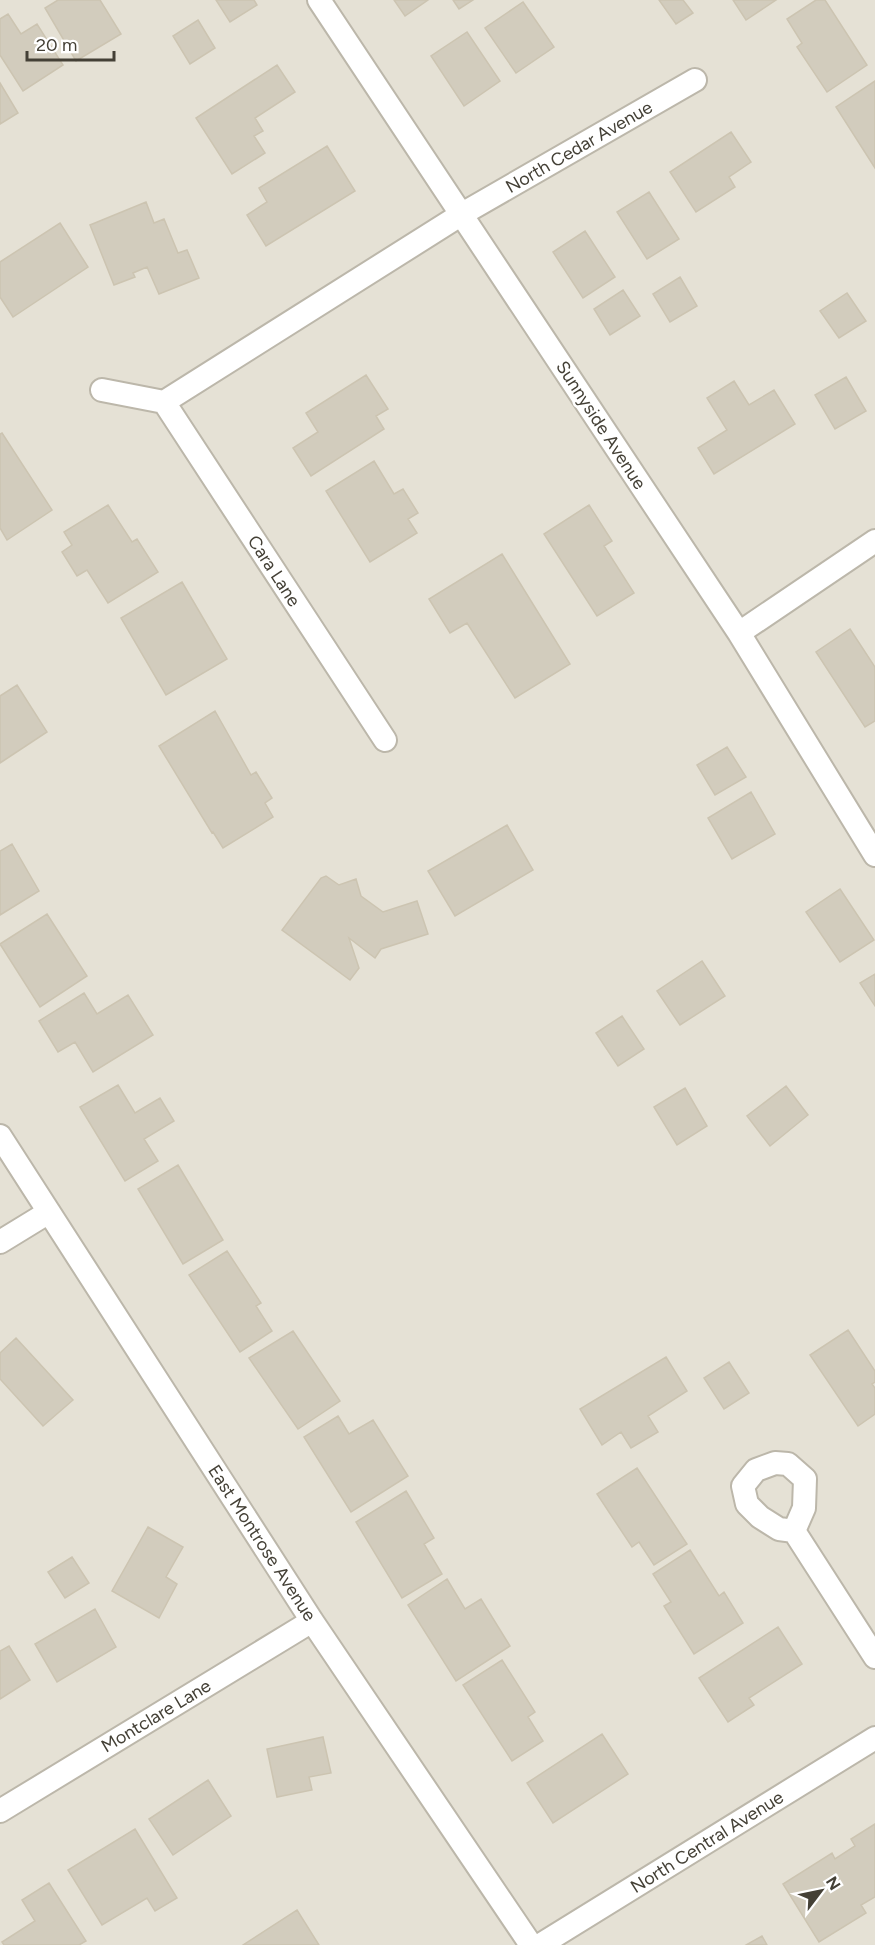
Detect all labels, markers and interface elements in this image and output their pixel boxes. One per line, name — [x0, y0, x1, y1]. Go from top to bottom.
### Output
scale bar — [27, 24, 114, 62]
text: 20 m — [36, 34, 77, 56]
street label: North Cedar Avenue — [502, 96, 656, 198]
street label: Sunnyside Avenue — [551, 357, 651, 494]
street label: Cara Lane — [243, 531, 305, 611]
street label: East Montrose Avenue — [203, 1461, 321, 1625]
street label: Montclare Lane — [97, 1675, 215, 1757]
street label: North Central Avenue — [627, 1786, 788, 1898]
north arrow — [791, 1861, 851, 1921]
text: N — [822, 1873, 845, 1894]

